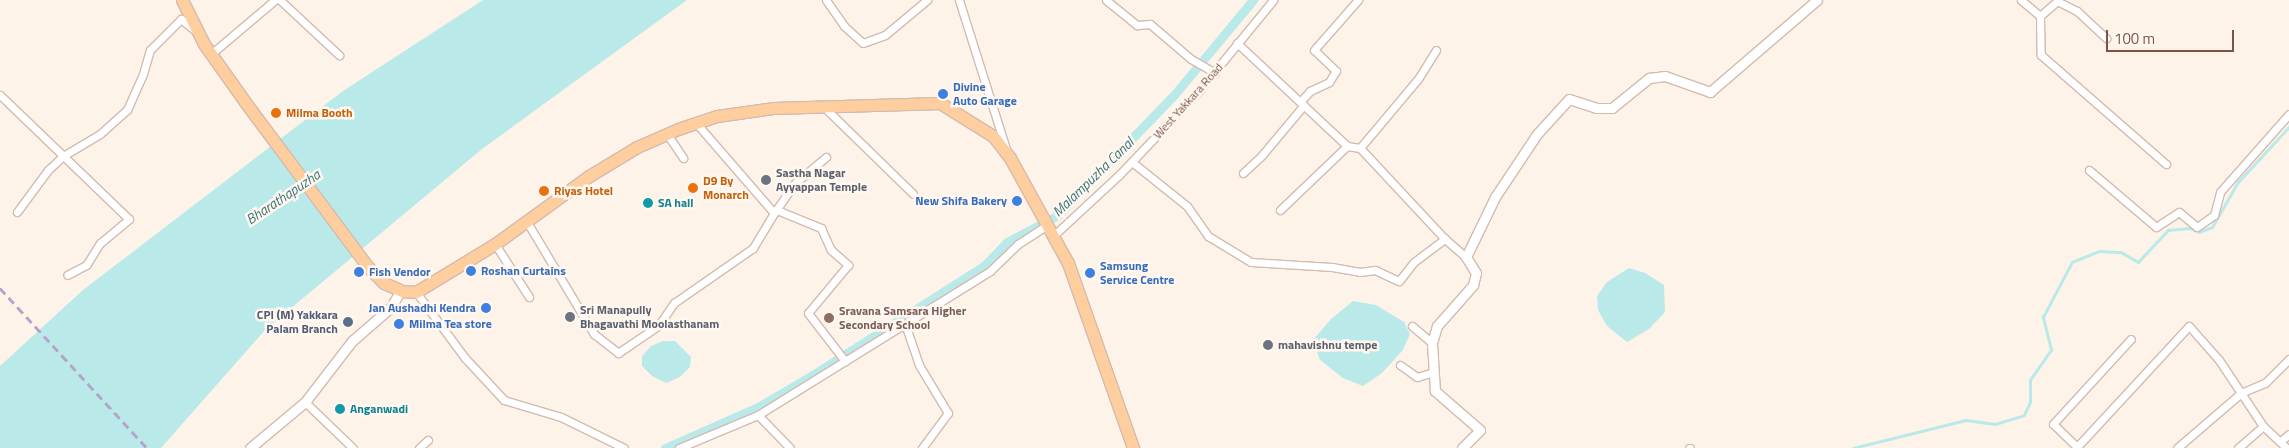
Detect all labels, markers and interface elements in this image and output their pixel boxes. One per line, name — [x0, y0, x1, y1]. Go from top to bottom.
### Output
scale bar — [2109, 20, 2236, 52]
text: 100 m — [2114, 27, 2155, 50]
street label: West Yakkara Road — [1150, 60, 1226, 142]
place label: Divine Auto Garage — [953, 80, 1017, 108]
marker: Divine Auto Garage — [937, 88, 949, 100]
place label: Milma Booth — [286, 106, 353, 120]
marker: Milma Booth — [270, 107, 282, 119]
water label: Malampuzha Canal — [1049, 134, 1137, 220]
water label: Bharathapuzha — [243, 166, 323, 228]
place label: Sastha Nagar Ayyappan Temple — [776, 166, 867, 194]
place label: D9 By Monarch — [703, 174, 749, 202]
marker: Sastha Nagar Ayyappan Temple — [760, 174, 772, 186]
marker: D9 By Monarch — [687, 182, 699, 194]
place label: Riyas Hotel — [554, 184, 613, 198]
marker: Riyas Hotel — [538, 185, 550, 197]
place label: New Shifa Bakery — [915, 194, 1007, 208]
marker: New Shifa Bakery — [1011, 195, 1023, 207]
place label: SA hall — [658, 196, 694, 210]
marker: SA hall — [642, 197, 654, 209]
place label: Samsung Service Centre — [1100, 259, 1174, 287]
place label: Roshan Curtains — [481, 264, 566, 278]
place label: Fish Vendor — [369, 265, 430, 279]
marker: Roshan Curtains — [465, 265, 477, 277]
marker: Fish Vendor — [353, 266, 365, 278]
marker: Samsung Service Centre — [1084, 267, 1096, 279]
place label: Jan Aushadhi Kendra — [369, 301, 476, 315]
marker: Jan Aushadhi Kendra — [480, 302, 492, 314]
place label: Sri Manapully Bhagavathi Moolasthanam — [580, 303, 719, 331]
place label: Sravana Samsara Higher Secondary School — [839, 304, 966, 332]
place label: CPI (M) Yakkara Palam Branch — [257, 308, 338, 336]
marker: Sri Manapully Bhagavathi Moolasthanam — [564, 311, 576, 323]
marker: Sravana Samsara Higher Secondary School — [823, 312, 835, 324]
marker: CPI (M) Yakkara Palam Branch — [342, 316, 354, 328]
place label: Milma Tea store — [409, 317, 492, 331]
marker: Milma Tea store — [393, 318, 405, 330]
place label: mahavishnu tempe — [1278, 338, 1377, 352]
marker: mahavishnu tempe — [1262, 339, 1274, 351]
place label: Anganwadi — [350, 402, 408, 416]
marker: Anganwadi — [334, 403, 346, 415]

